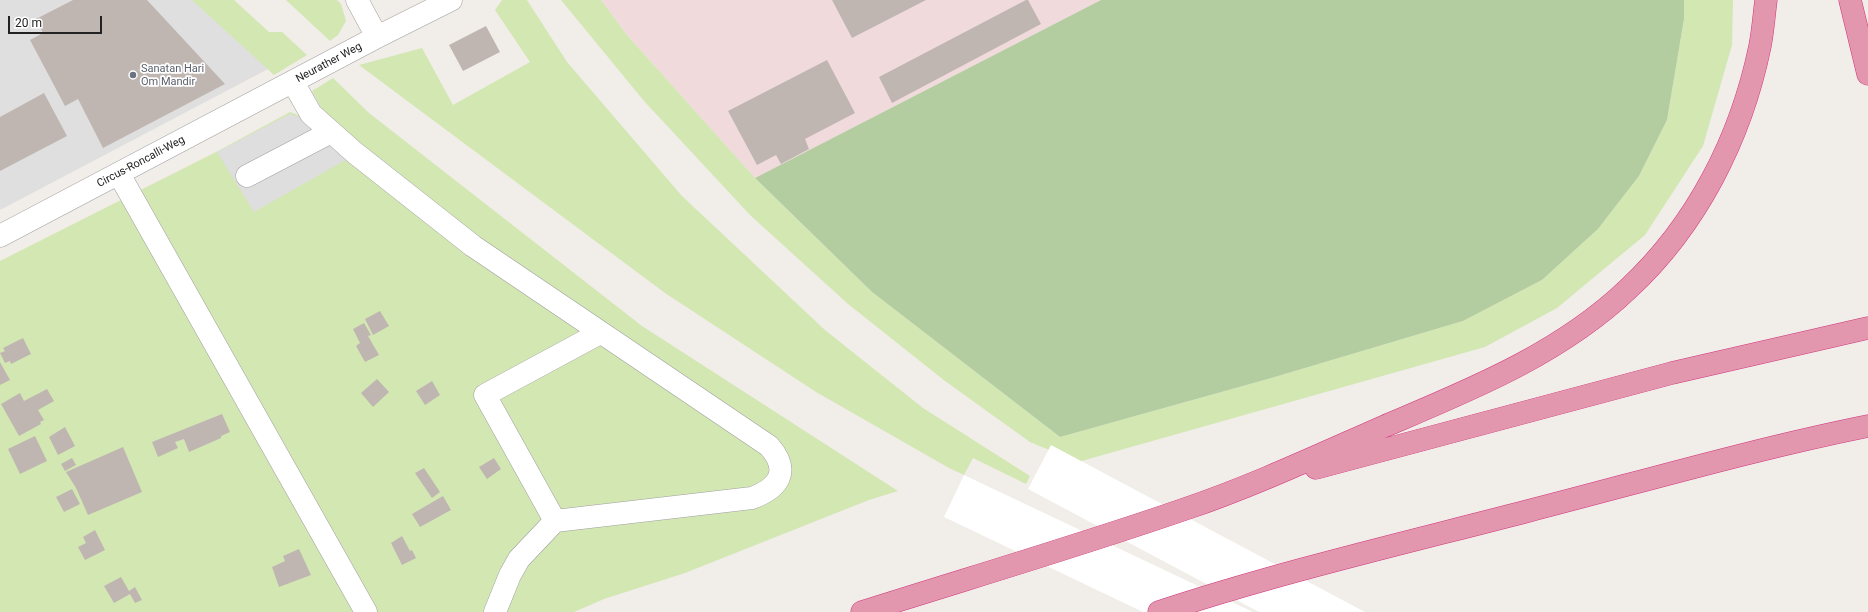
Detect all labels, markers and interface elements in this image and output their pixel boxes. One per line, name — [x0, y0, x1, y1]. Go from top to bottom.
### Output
scale bar — [10, 8, 104, 34]
text: 20 m — [15, 16, 42, 30]
street label: Neurather Weg — [294, 40, 364, 86]
place label: Sanatan Hari Om Mandir — [141, 62, 204, 88]
marker: Sanatan Hari Om Mandir — [128, 70, 138, 80]
street label: Circus-Roncalli-Weg — [95, 133, 187, 191]

